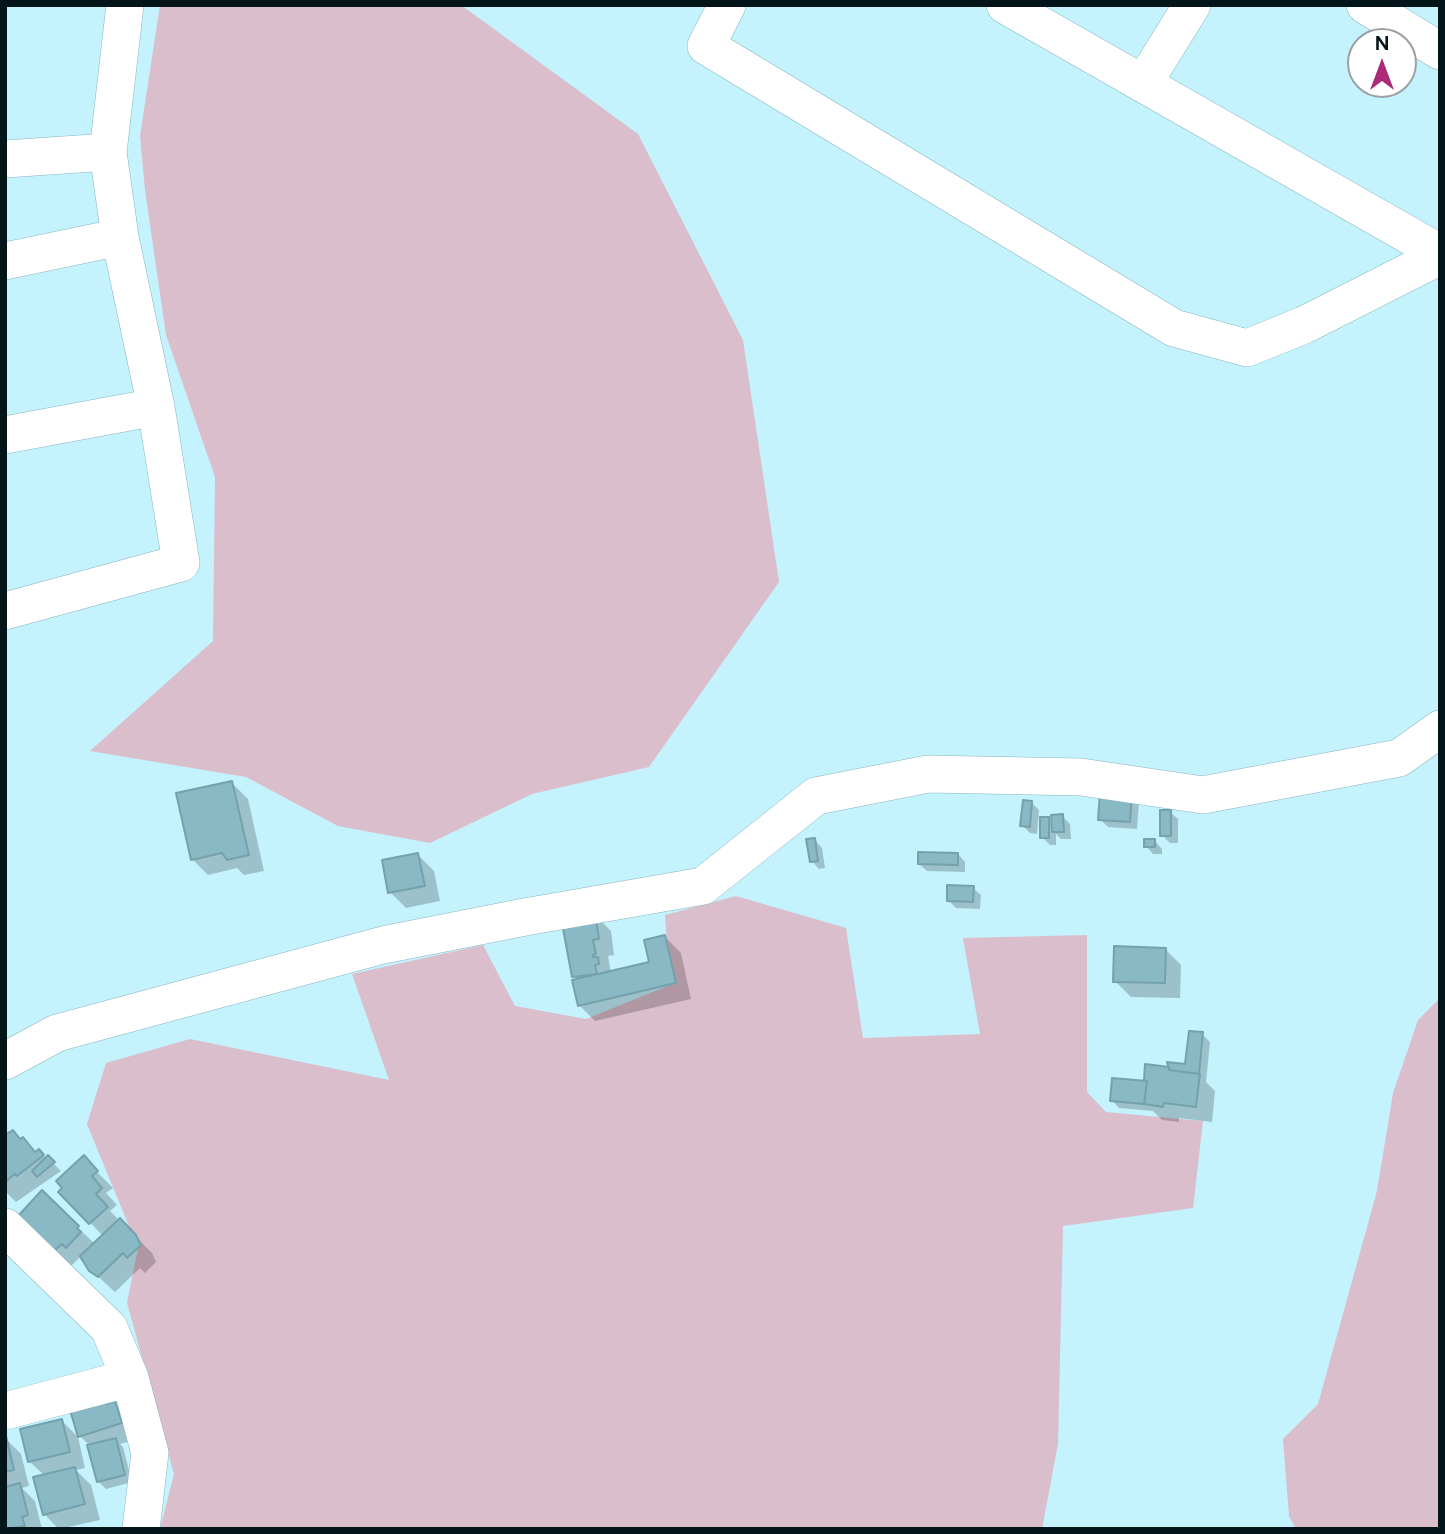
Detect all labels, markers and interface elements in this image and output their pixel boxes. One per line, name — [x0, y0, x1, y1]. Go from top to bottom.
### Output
north arrow — [1347, 28, 1417, 98]
text: N — [1375, 32, 1389, 55]

